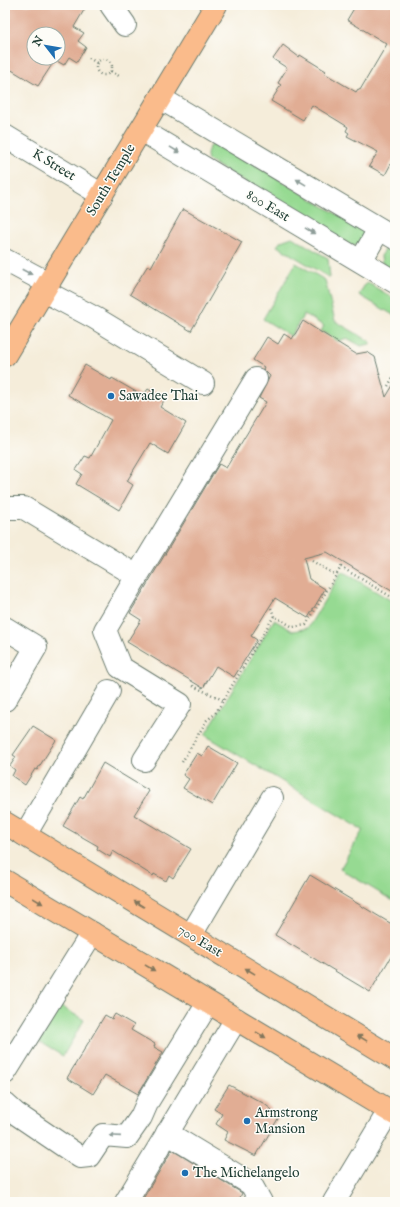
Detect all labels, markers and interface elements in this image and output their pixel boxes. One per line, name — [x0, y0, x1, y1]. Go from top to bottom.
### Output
north arrow — [26, 26, 66, 66]
text: N — [29, 33, 47, 50]
street label: South Temple — [82, 140, 140, 219]
street label: K Street — [29, 145, 79, 185]
one-way arrow — [169, 146, 181, 153]
one-way arrow — [295, 179, 307, 186]
street label: 800 East — [243, 186, 293, 226]
one-way arrow — [304, 227, 316, 234]
one-way arrow — [21, 269, 32, 275]
place label: Sawadee Thai — [119, 387, 198, 405]
marker: Sawadee Thai — [106, 391, 116, 401]
one-way arrow — [32, 897, 44, 904]
one-way arrow — [133, 901, 145, 908]
street label: 700 East — [174, 921, 226, 961]
one-way arrow — [144, 964, 156, 971]
one-way arrow — [244, 968, 256, 975]
one-way arrow — [255, 1031, 267, 1038]
one-way arrow — [356, 1035, 368, 1042]
place label: Armstrong Mansion — [254, 1104, 318, 1138]
marker: Armstrong Mansion — [242, 1116, 252, 1126]
one-way arrow — [109, 1133, 121, 1140]
place label: The Michelangelo — [193, 1164, 300, 1182]
marker: The Michelangelo — [180, 1168, 190, 1178]

